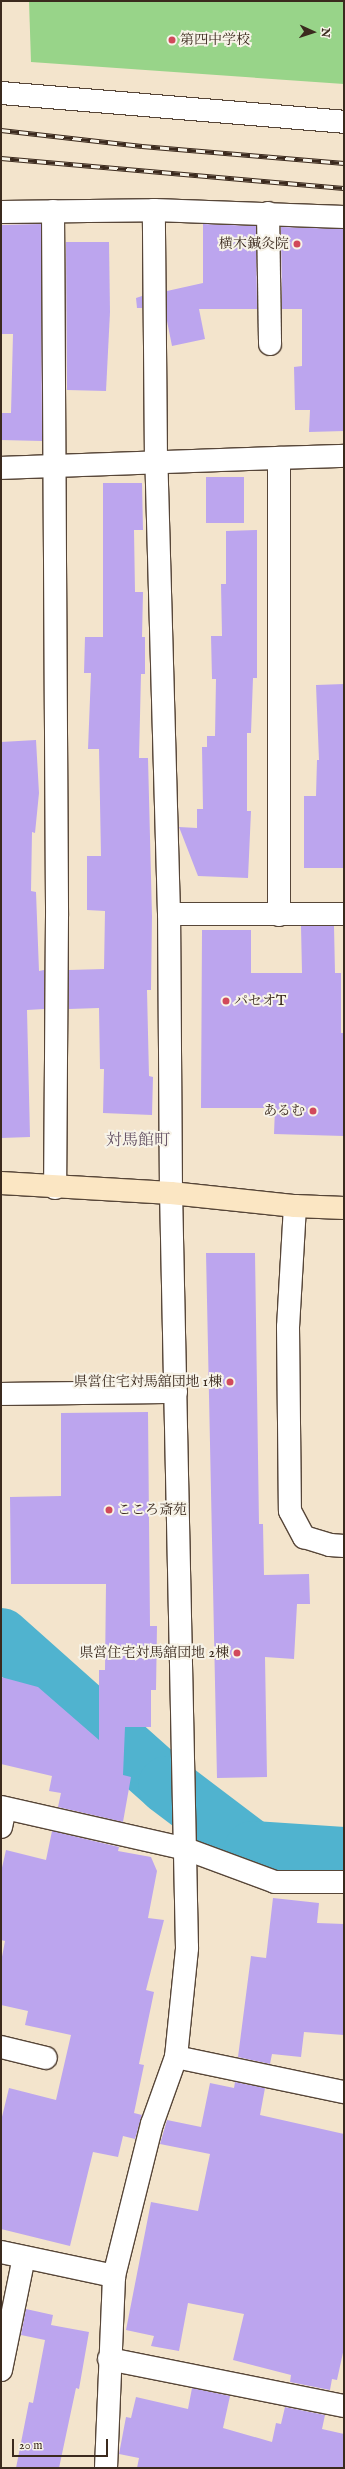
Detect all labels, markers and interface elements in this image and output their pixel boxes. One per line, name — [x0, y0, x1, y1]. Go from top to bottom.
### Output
north arrow — [293, 12, 333, 52]
text: N — [318, 28, 332, 38]
place label: 第四中学校 — [180, 32, 250, 48]
marker: 第四中学校 — [167, 35, 177, 45]
place label: 横木鍼灸院 — [219, 236, 289, 252]
marker: 横木鍼灸院 — [292, 239, 302, 249]
place label: パセオT — [234, 993, 286, 1009]
marker: パセオT — [221, 996, 231, 1006]
place label: あるむ — [263, 1103, 305, 1119]
marker: あるむ — [308, 1106, 318, 1116]
district label: 対馬館町 — [106, 1131, 170, 1151]
place label: 県営住宅対馬舘団地 1棟 — [74, 1374, 222, 1390]
marker: 県営住宅対馬舘団地 1棟 — [225, 1377, 235, 1387]
place label: こころ斎苑 — [117, 1502, 187, 1518]
marker: こころ斎苑 — [104, 1505, 114, 1515]
place label: 県営住宅対馬舘団地 2棟 — [79, 1645, 229, 1661]
marker: 県営住宅対馬舘団地 2棟 — [232, 1648, 242, 1658]
scale bar — [14, 2431, 110, 2457]
text: 20 m — [19, 2438, 42, 2453]

